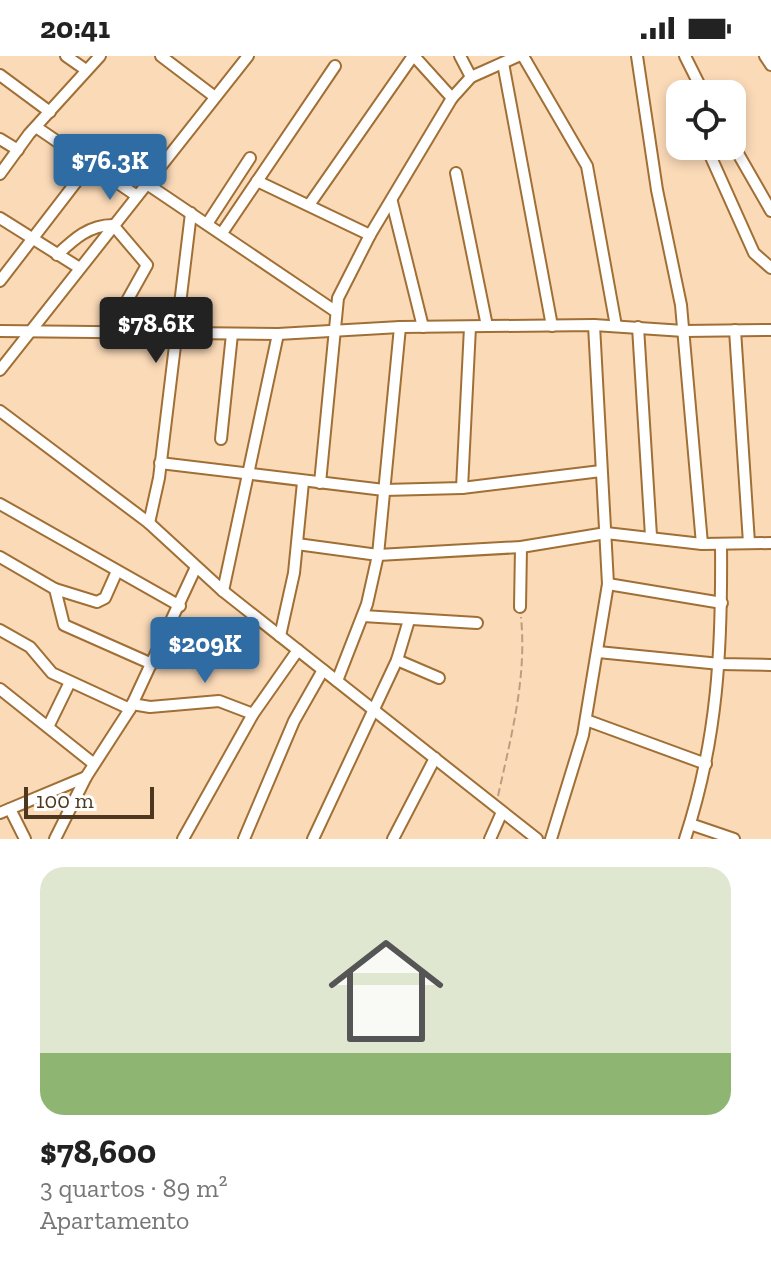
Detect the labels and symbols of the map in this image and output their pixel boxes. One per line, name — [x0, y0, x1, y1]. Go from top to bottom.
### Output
pin: $76.3K — [45, 134, 175, 202]
pin: $78.6K — [91, 297, 221, 365]
pin: $209K — [149, 617, 261, 685]
scale bar — [24, 783, 154, 819]

